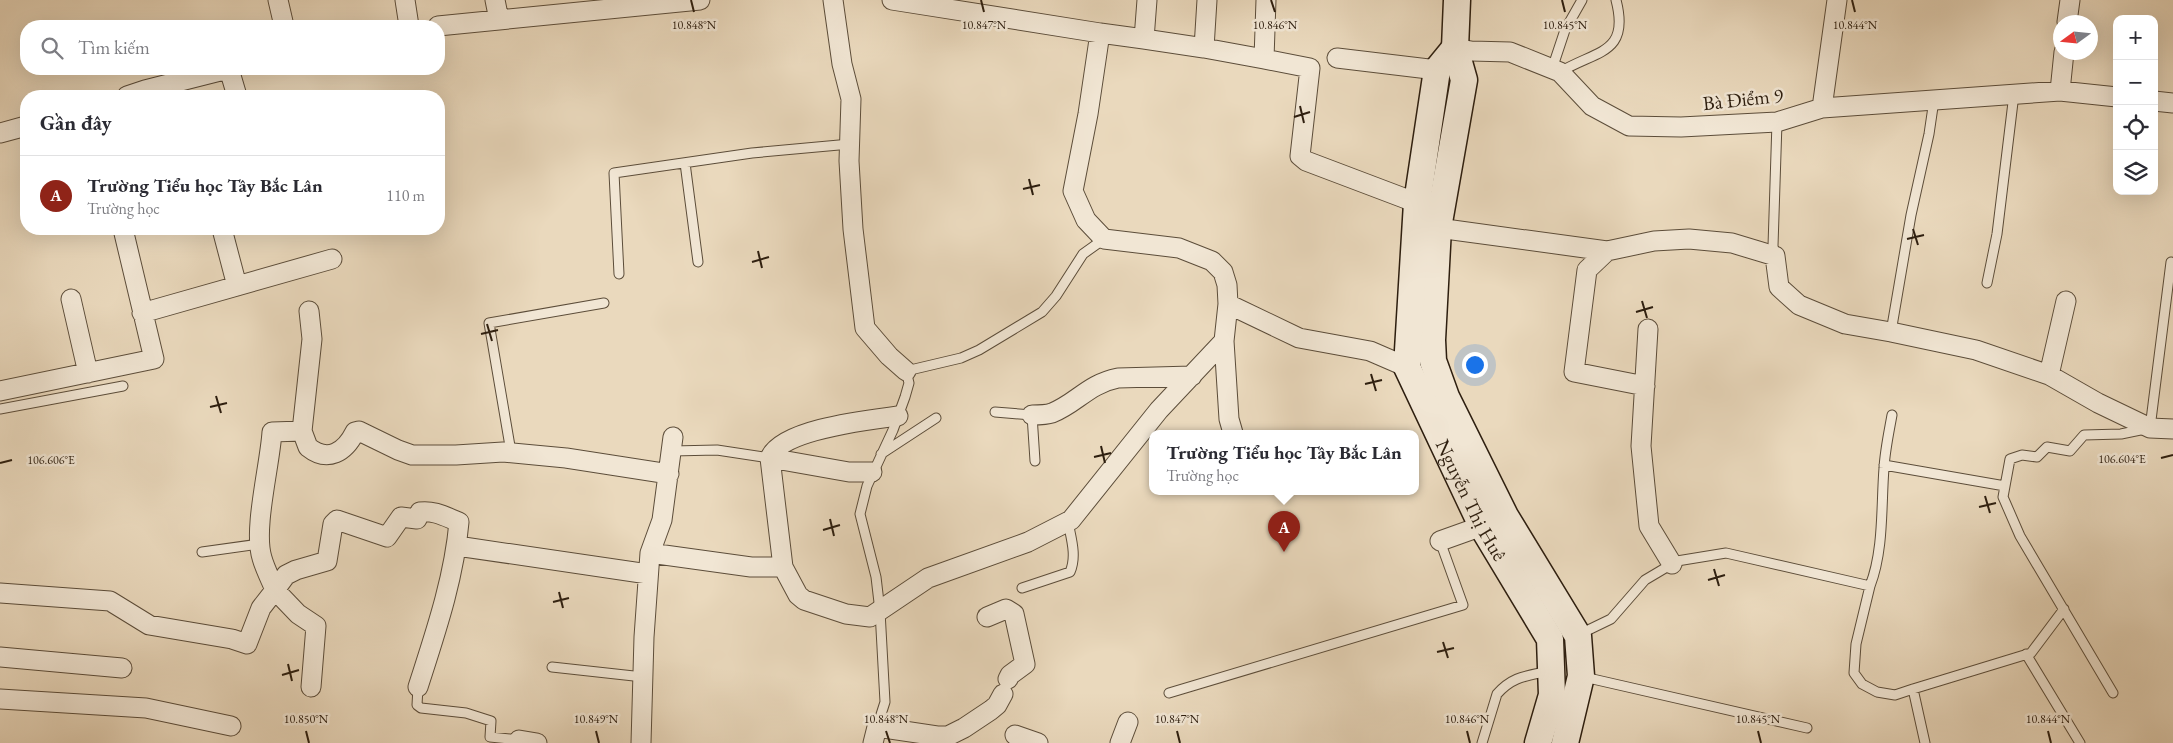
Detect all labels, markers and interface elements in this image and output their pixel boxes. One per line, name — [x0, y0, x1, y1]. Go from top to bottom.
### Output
north arrow — [2053, 15, 2098, 60]
map controls — [2113, 15, 2158, 195]
button: + — [2113, 15, 2158, 60]
text: 10.848°N — [672, 17, 717, 33]
text: 10.847°N — [962, 17, 1007, 33]
text: 10.846°N — [1253, 17, 1298, 33]
text: 10.845°N — [1543, 17, 1588, 33]
text: 10.844°N — [1833, 17, 1878, 33]
search box — [20, 20, 445, 75]
icon: search — [38, 34, 66, 62]
text: Tìm kiếm — [78, 35, 150, 60]
button: − — [2113, 60, 2158, 105]
street label: Bà Điểm 9 — [1702, 82, 1785, 116]
button: locate — [2113, 105, 2158, 150]
text: Gần đây — [40, 109, 112, 136]
button: layers — [2113, 150, 2158, 195]
text: Trường Tiểu học Tây Bắc Lân — [87, 173, 323, 198]
text: A — [50, 185, 62, 206]
text: 110 m — [386, 185, 425, 206]
text: Trường học — [87, 198, 160, 219]
your location — [1462, 352, 1488, 378]
popup — [1149, 430, 1419, 495]
street label: Nguyễn Thị Huê — [1430, 435, 1513, 566]
text: Trường Tiểu học Tây Bắc Lân — [1166, 440, 1402, 465]
text: 106.604°E — [2098, 451, 2146, 467]
text: 106.606°E — [27, 452, 75, 468]
text: Trường học — [1166, 465, 1239, 486]
pin: A — [1268, 511, 1300, 552]
text: 10.850°N — [284, 711, 329, 727]
text: 10.849°N — [574, 711, 619, 727]
text: 10.848°N — [864, 711, 909, 727]
text: 10.847°N — [1155, 711, 1200, 727]
text: 10.846°N — [1445, 711, 1490, 727]
text: 10.845°N — [1736, 711, 1781, 727]
text: 10.844°N — [2026, 711, 2071, 727]

